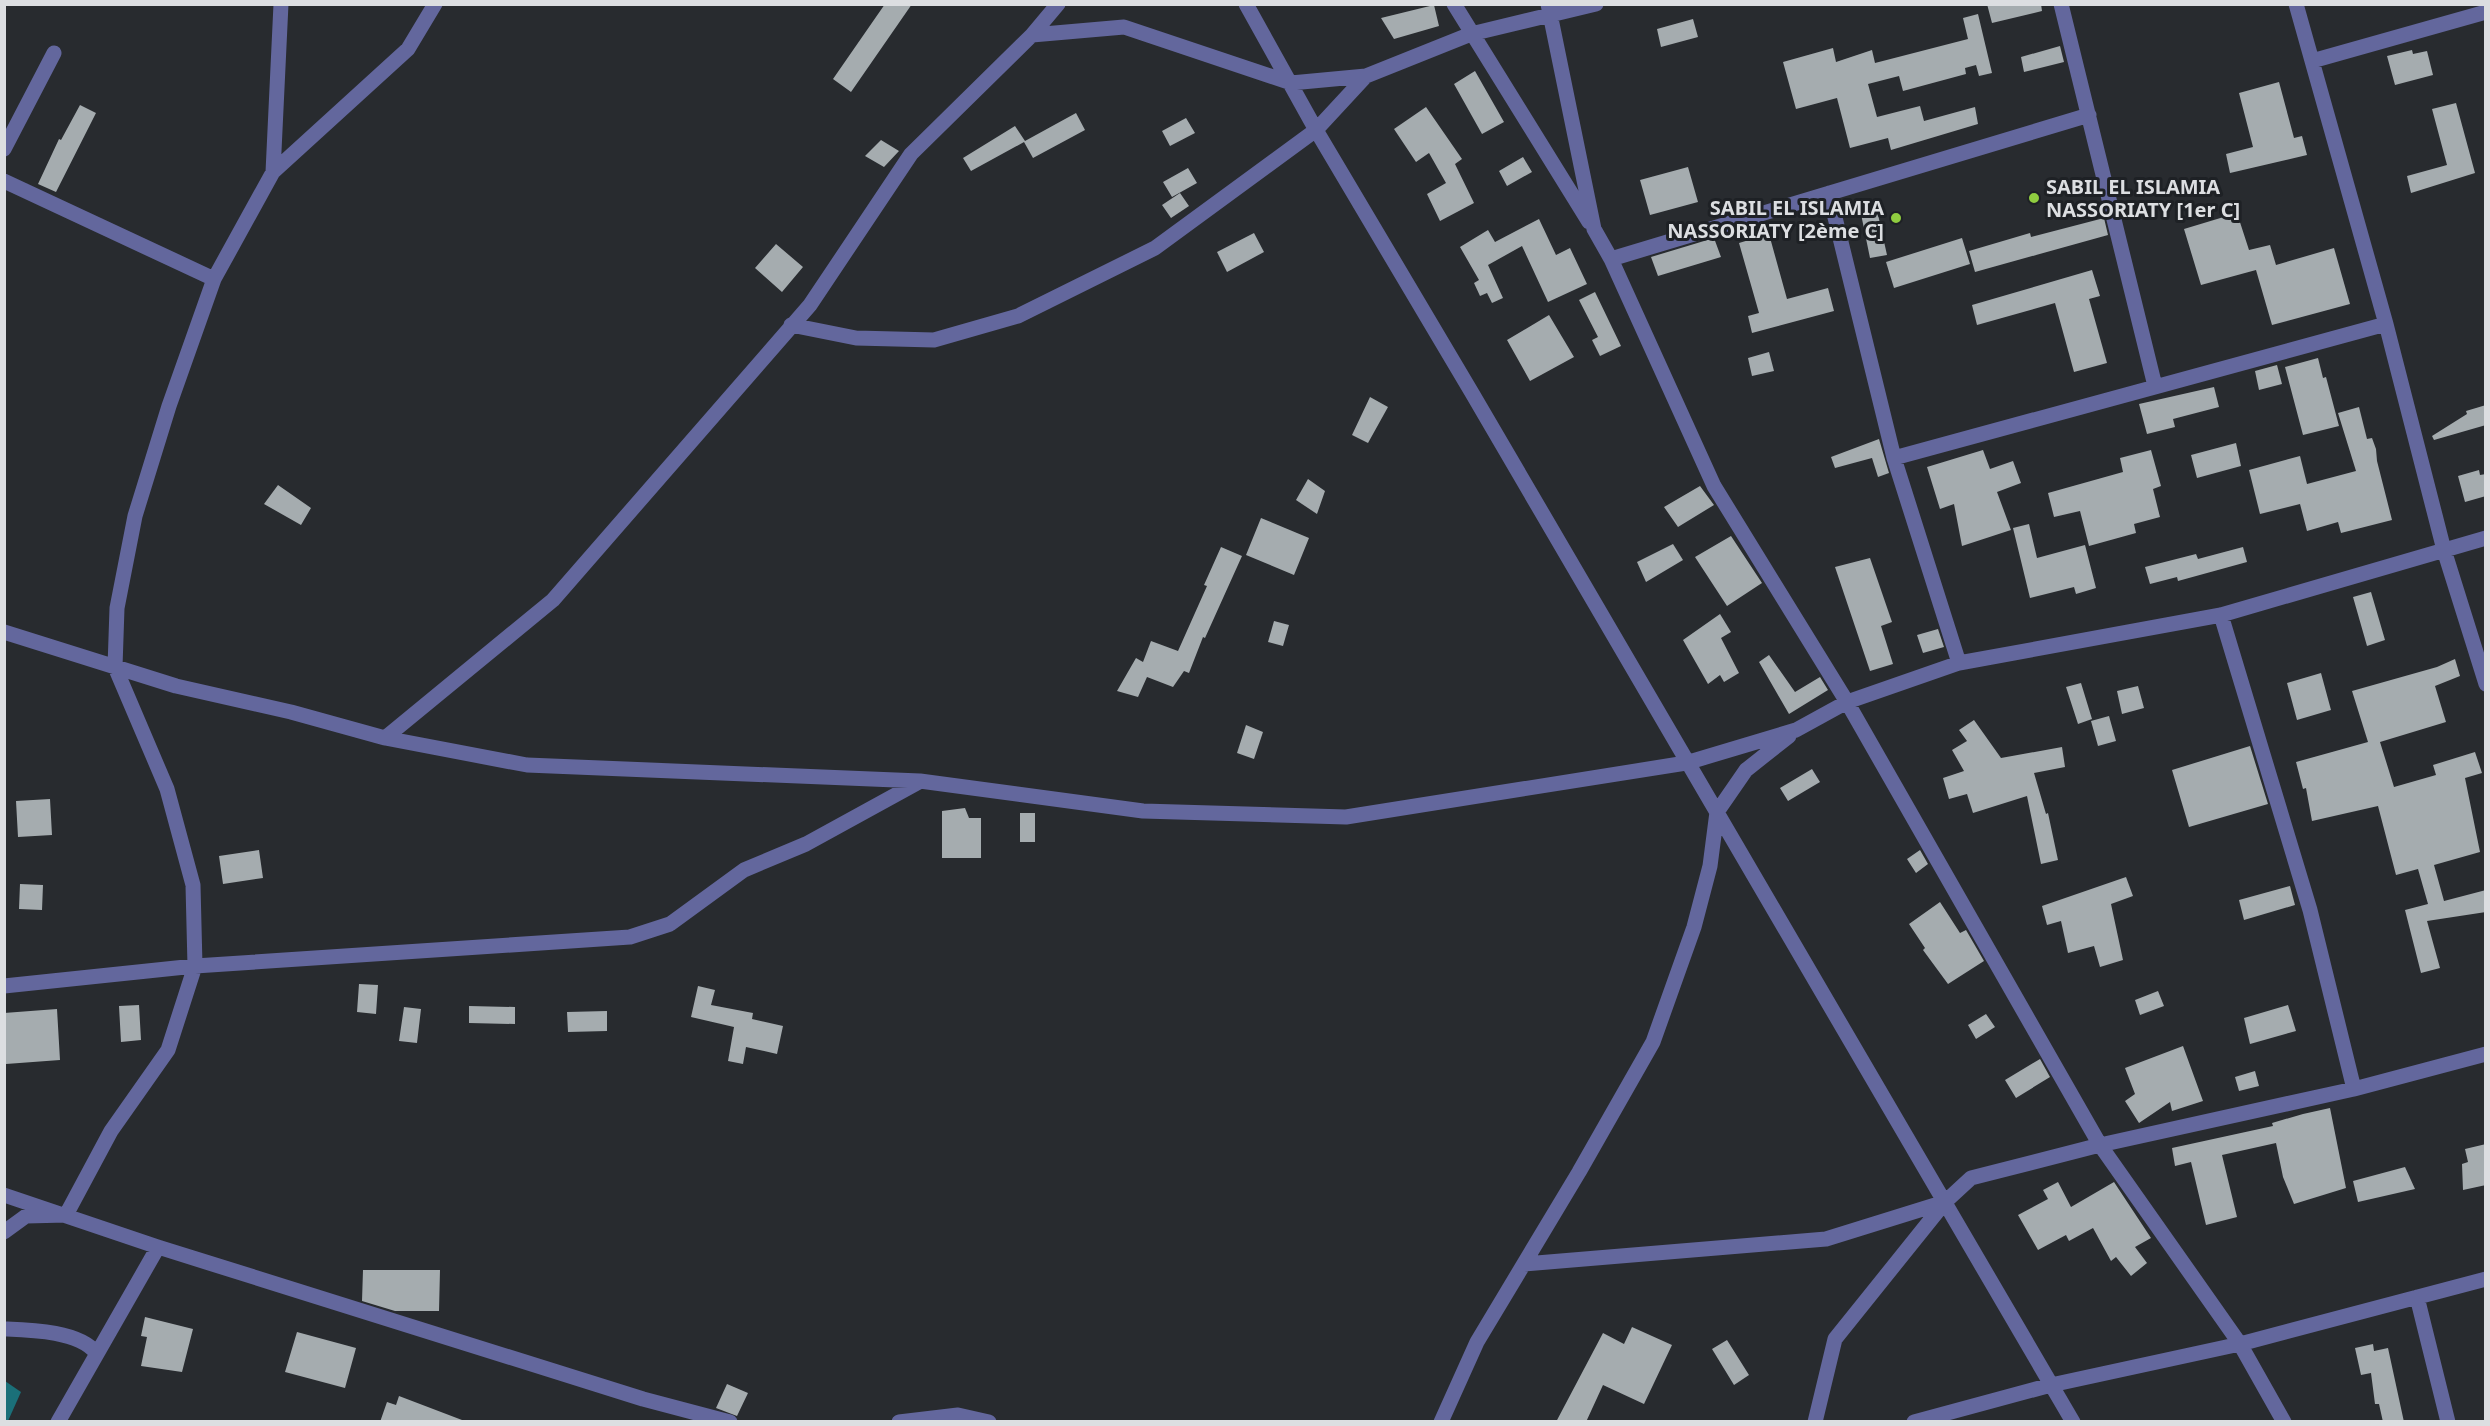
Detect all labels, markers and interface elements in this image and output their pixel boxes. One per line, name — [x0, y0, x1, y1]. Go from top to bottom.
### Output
place label: SABIL EL ISLAMIA NASSORIATY [1er C] — [2046, 173, 2240, 223]
marker: SABIL EL ISLAMIA NASSORIATY [1er C] — [2027, 191, 2041, 205]
place label: SABIL EL ISLAMIA NASSORIATY [2ème C] — [1667, 194, 1884, 244]
marker: SABIL EL ISLAMIA NASSORIATY [2ème C] — [1889, 211, 1903, 225]

